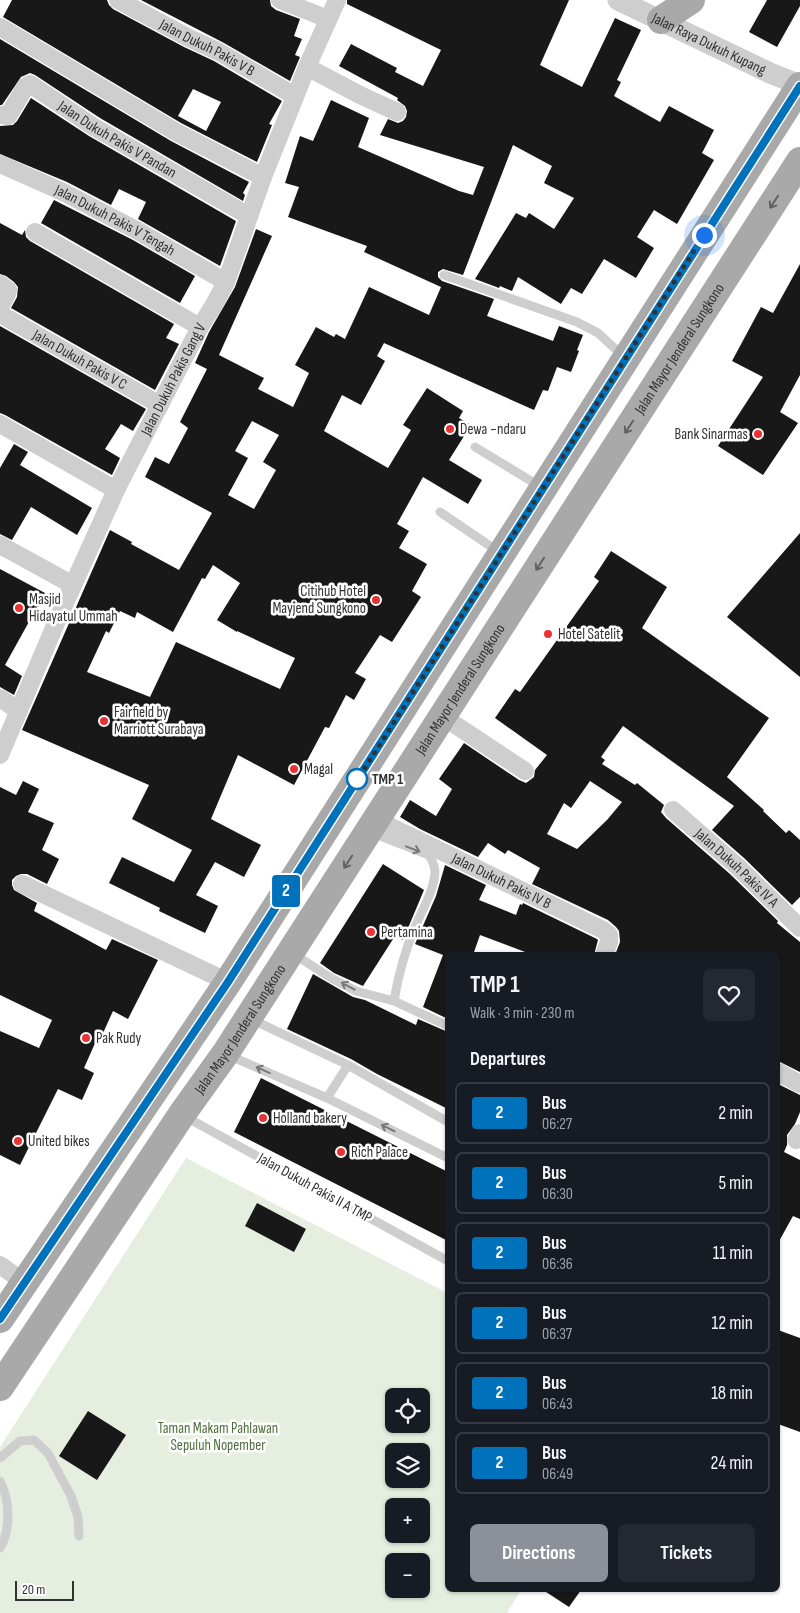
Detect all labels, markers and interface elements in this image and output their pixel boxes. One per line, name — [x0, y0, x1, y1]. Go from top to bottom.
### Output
street label: Jalan Raya Dukuh Kupang — [648, 8, 769, 79]
street label: Jalan Dukuh Pakis V B — [155, 14, 258, 80]
street label: Jalan Dukuh Pakis V Pandan — [54, 96, 180, 182]
street label: Jalan Dukuh Pakis V Tengah — [51, 180, 179, 260]
one-way arrow — [768, 195, 778, 209]
your location — [692, 223, 717, 248]
street label: Jalan Mayor Jenderal Sungkono — [630, 280, 728, 418]
street label: Jalan Dukuh Pakis Gang V — [136, 320, 210, 439]
street label: Jalan Dukuh Pakis V C — [29, 325, 130, 394]
place label: Dewa ~ndaru — [460, 420, 526, 439]
one-way arrow — [623, 420, 634, 434]
marker: Dewa ~ndaru — [444, 423, 456, 435]
place label: Bank Sinarmas — [674, 425, 748, 444]
marker: Bank Sinarmas — [752, 428, 764, 440]
one-way arrow — [535, 556, 545, 570]
place label: Citihub Hotel Mayjend Sungkono — [272, 582, 366, 618]
place label: Masjid Hidayatul Ummah — [29, 590, 118, 626]
marker: Citihub Hotel Mayjend Sungkono — [370, 594, 382, 606]
marker: Masjid Hidayatul Ummah — [13, 602, 25, 614]
street label: Jalan Mayor Jenderal Sungkono — [410, 620, 509, 759]
place label: Hotel Satelit — [558, 625, 621, 644]
marker: Hotel Satelit — [542, 628, 554, 640]
place label: Fairfield by Marriott Surabaya — [114, 703, 204, 739]
marker: Fairfield by Marriott Surabaya — [98, 715, 110, 727]
place label: Magal — [304, 760, 333, 779]
marker: Magal — [288, 763, 300, 775]
marker: TMP 1 — [346, 768, 368, 790]
place label: TMP 1 — [372, 770, 403, 789]
street label: Jalan Dukuh Pakis IV A — [690, 823, 783, 912]
one-way arrow — [405, 844, 420, 854]
street label: Jalan Dukuh Pakis IV B — [448, 848, 555, 913]
one-way arrow — [343, 855, 353, 869]
line badge: 2 — [270, 875, 302, 907]
text: 2 — [282, 880, 290, 901]
place label: Pertamina — [381, 923, 433, 942]
marker: Pertamina — [365, 926, 377, 938]
street label: Jalan Mayor Jenderal Sungkono — [189, 961, 290, 1098]
button: heart — [703, 969, 755, 1021]
text: TMP 1 — [470, 970, 520, 999]
one-way arrow — [340, 981, 355, 991]
text: Walk · 3 min · 230 m — [470, 1004, 574, 1023]
place label: Pak Rudy — [96, 1029, 141, 1048]
marker: Pak Rudy — [80, 1032, 92, 1044]
text: Departures — [470, 1048, 546, 1071]
one-way arrow — [256, 1065, 271, 1075]
text: Bus — [542, 1092, 567, 1115]
text: 2 — [496, 1102, 503, 1123]
text: 2 min — [718, 1102, 753, 1125]
place label: Holland bakery — [273, 1109, 347, 1128]
marker: Holland bakery — [257, 1112, 269, 1124]
text: 06:27 — [542, 1115, 572, 1134]
one-way arrow — [381, 1123, 396, 1132]
place label: United bikes — [28, 1132, 90, 1151]
marker: United bikes — [12, 1135, 24, 1147]
place label: Rich Palace — [351, 1143, 408, 1162]
marker: Rich Palace — [335, 1146, 347, 1158]
street label: Jalan Dukuh Pakis II A TMP — [254, 1148, 375, 1227]
text: Bus — [542, 1162, 567, 1185]
text: 2 — [496, 1172, 503, 1193]
text: 5 min — [718, 1172, 753, 1195]
text: 06:30 — [542, 1185, 573, 1204]
text: Bus — [542, 1232, 567, 1255]
text: 2 — [496, 1242, 503, 1263]
text: 11 min — [713, 1242, 753, 1265]
text: 06:36 — [542, 1255, 573, 1274]
text: Bus — [542, 1302, 567, 1325]
text: 2 — [496, 1312, 503, 1333]
text: 12 min — [711, 1312, 753, 1335]
text: 06:37 — [542, 1325, 572, 1344]
text: Bus — [542, 1372, 567, 1395]
text: 2 — [496, 1382, 503, 1403]
text: 18 min — [711, 1382, 753, 1405]
map controls — [385, 1388, 430, 1598]
button: locate — [385, 1388, 430, 1433]
text: 06:43 — [542, 1395, 573, 1414]
park label: Taman Makam Pahlawan Sepuluh Nopember — [158, 1419, 278, 1455]
text: Bus — [542, 1442, 567, 1465]
button: layers — [385, 1443, 430, 1488]
text: 2 — [496, 1452, 503, 1473]
text: 24 min — [710, 1452, 753, 1475]
text: 06:49 — [542, 1465, 573, 1484]
button: + — [385, 1498, 430, 1543]
button: Directions — [470, 1524, 608, 1582]
button: Tickets — [618, 1524, 755, 1582]
button: − — [385, 1553, 430, 1598]
scale bar — [15, 1578, 74, 1601]
text: 20 m — [22, 1581, 45, 1598]

